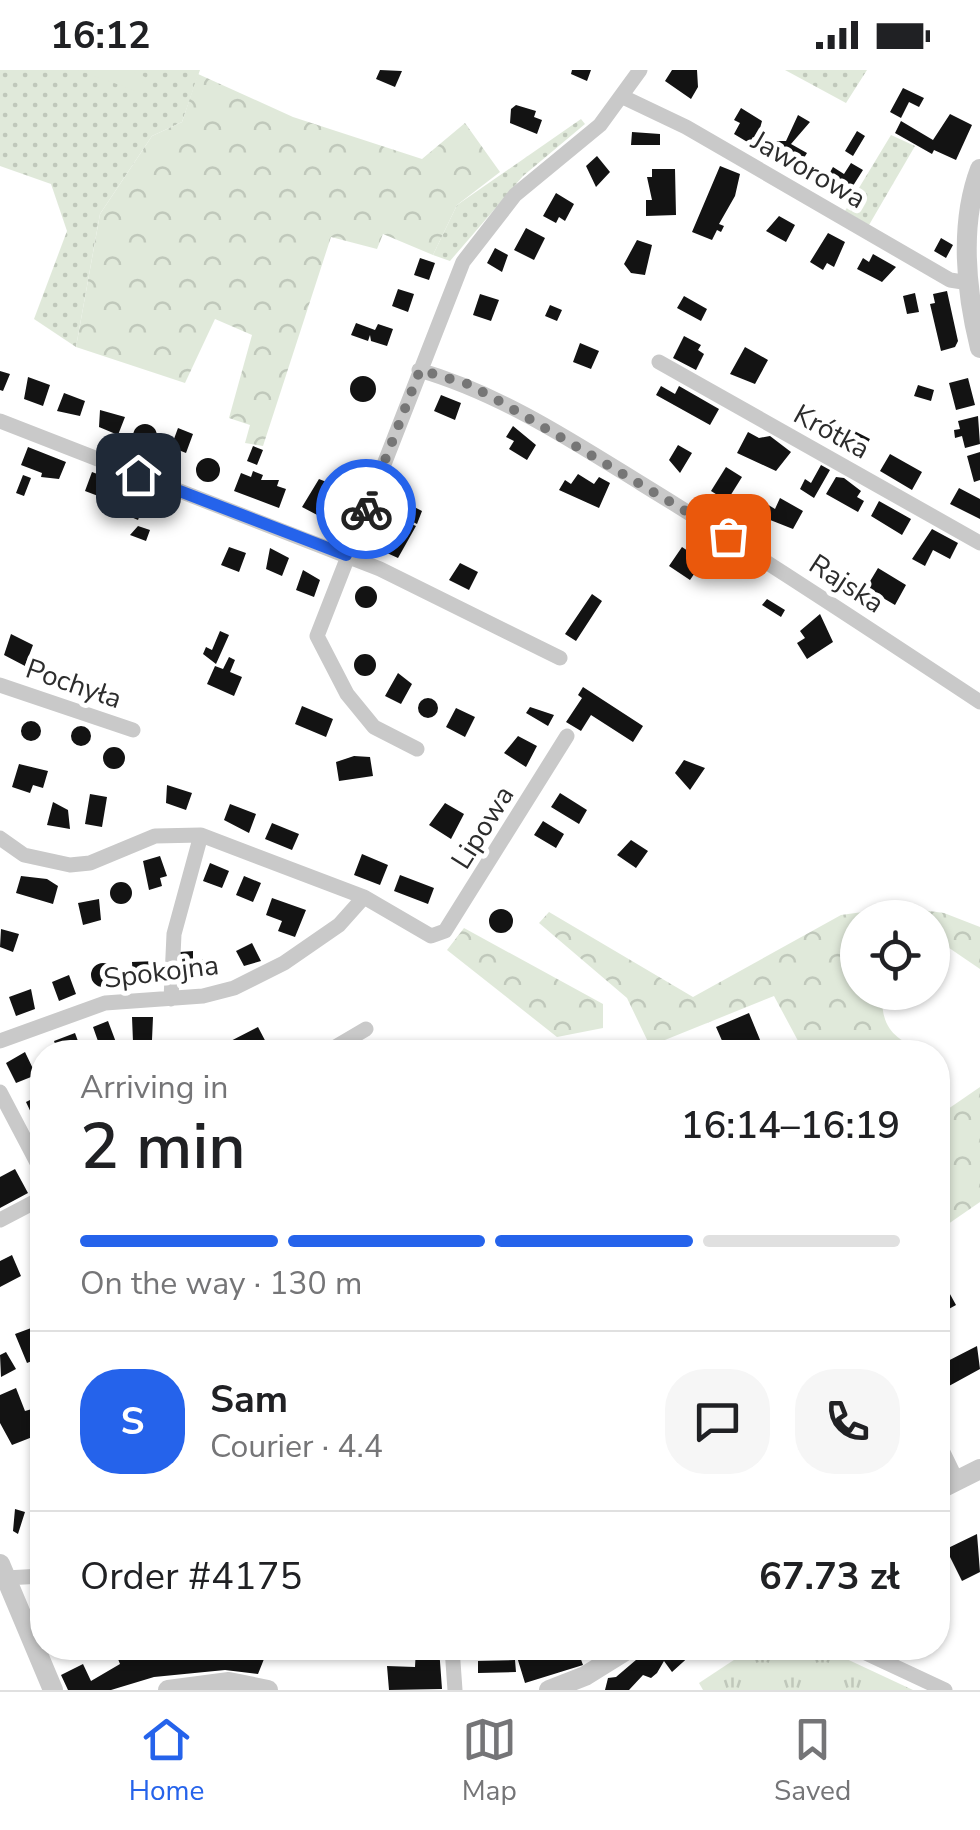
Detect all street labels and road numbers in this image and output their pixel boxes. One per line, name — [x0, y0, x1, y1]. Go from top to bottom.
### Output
street label: Jaworowa — [744, 121, 873, 218]
street label: Krótka — [787, 396, 876, 468]
street label: Rajska — [802, 545, 891, 622]
street label: Pochyła — [21, 650, 127, 718]
street label: Lipowa — [442, 779, 523, 876]
street label: Spokojna — [101, 946, 221, 998]

